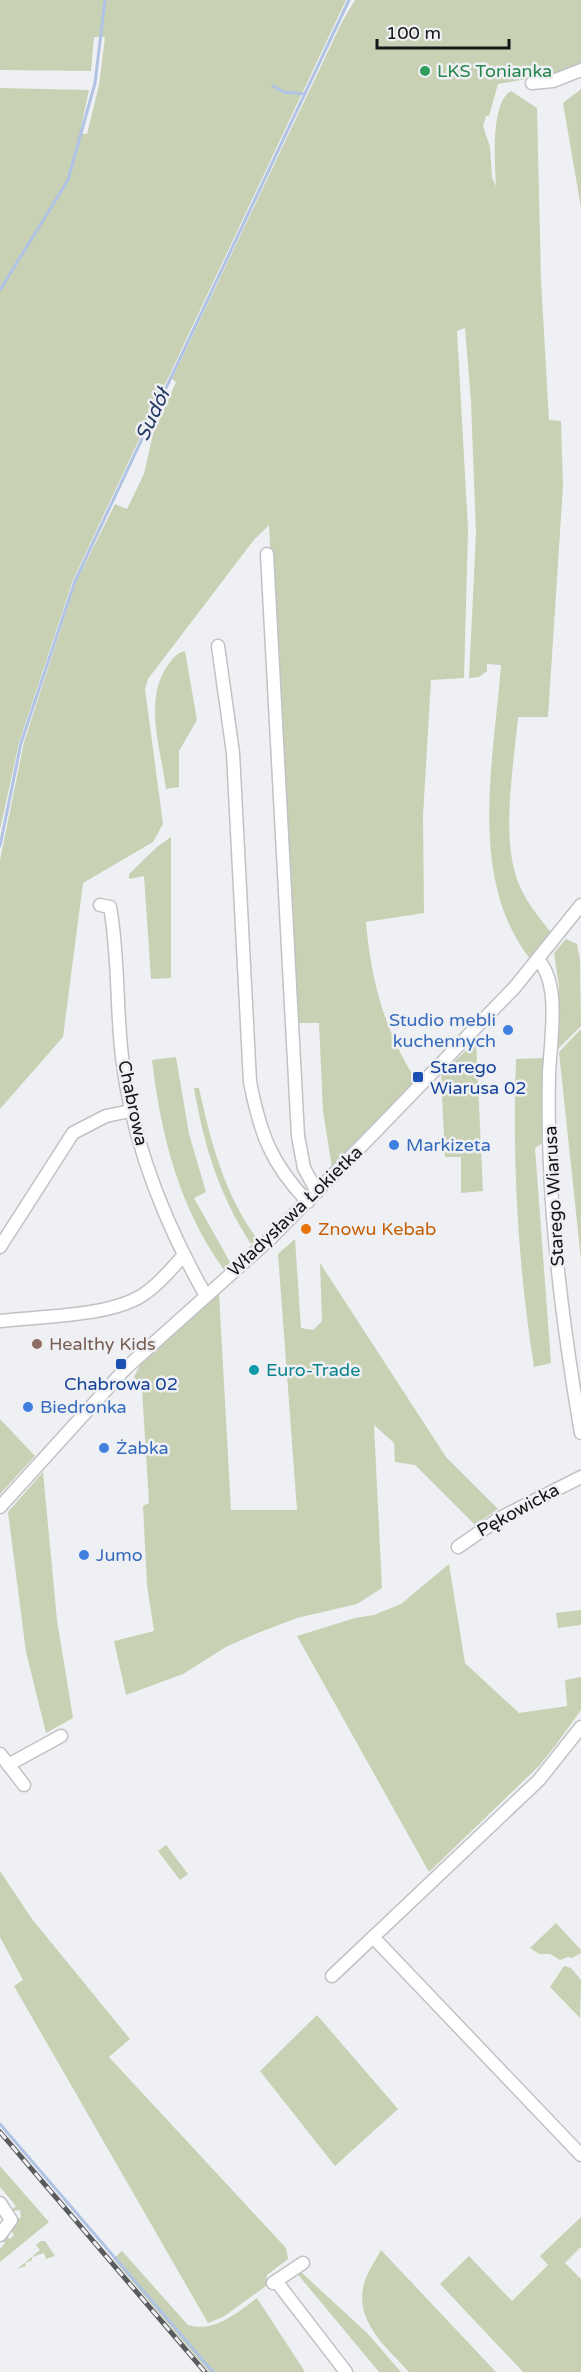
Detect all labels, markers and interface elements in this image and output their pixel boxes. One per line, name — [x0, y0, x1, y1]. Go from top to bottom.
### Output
scale bar — [377, 12, 509, 50]
text: 100 m — [386, 22, 441, 44]
place label: LKS Tonianka — [437, 60, 552, 82]
marker: LKS Tonianka — [418, 64, 432, 78]
water label: Sudół — [131, 383, 177, 445]
place label: Studio mebli kuchennych — [389, 1009, 496, 1052]
marker: Studio mebli kuchennych — [501, 1023, 515, 1037]
place label: Starego Wiarusa 02 — [430, 1056, 527, 1099]
street label: Chabrowa — [113, 1058, 153, 1148]
marker: Starego Wiarusa 02 — [411, 1070, 425, 1084]
street label: Starego Wiarusa — [539, 1125, 569, 1267]
place label: Markizeta — [406, 1134, 491, 1156]
marker: Markizeta — [387, 1138, 401, 1152]
street label: Władysława Łokietka — [223, 1141, 367, 1281]
place label: Znowu Kebab — [318, 1218, 436, 1240]
marker: Znowu Kebab — [299, 1222, 313, 1236]
place label: Healthy Kids — [49, 1333, 156, 1355]
marker: Healthy Kids — [30, 1337, 44, 1351]
marker: Chabrowa 02 — [114, 1357, 128, 1371]
place label: Euro-Trade — [266, 1359, 360, 1381]
marker: Euro-Trade — [247, 1363, 261, 1377]
place label: Chabrowa 02 — [64, 1373, 178, 1395]
place label: Biedronka — [40, 1396, 127, 1418]
marker: Biedronka — [21, 1400, 35, 1414]
place label: Żabka — [116, 1437, 169, 1459]
marker: Żabka — [97, 1441, 111, 1455]
street label: Pękowicka — [473, 1478, 563, 1542]
place label: Jumo — [96, 1544, 143, 1566]
marker: Jumo — [77, 1548, 91, 1562]

